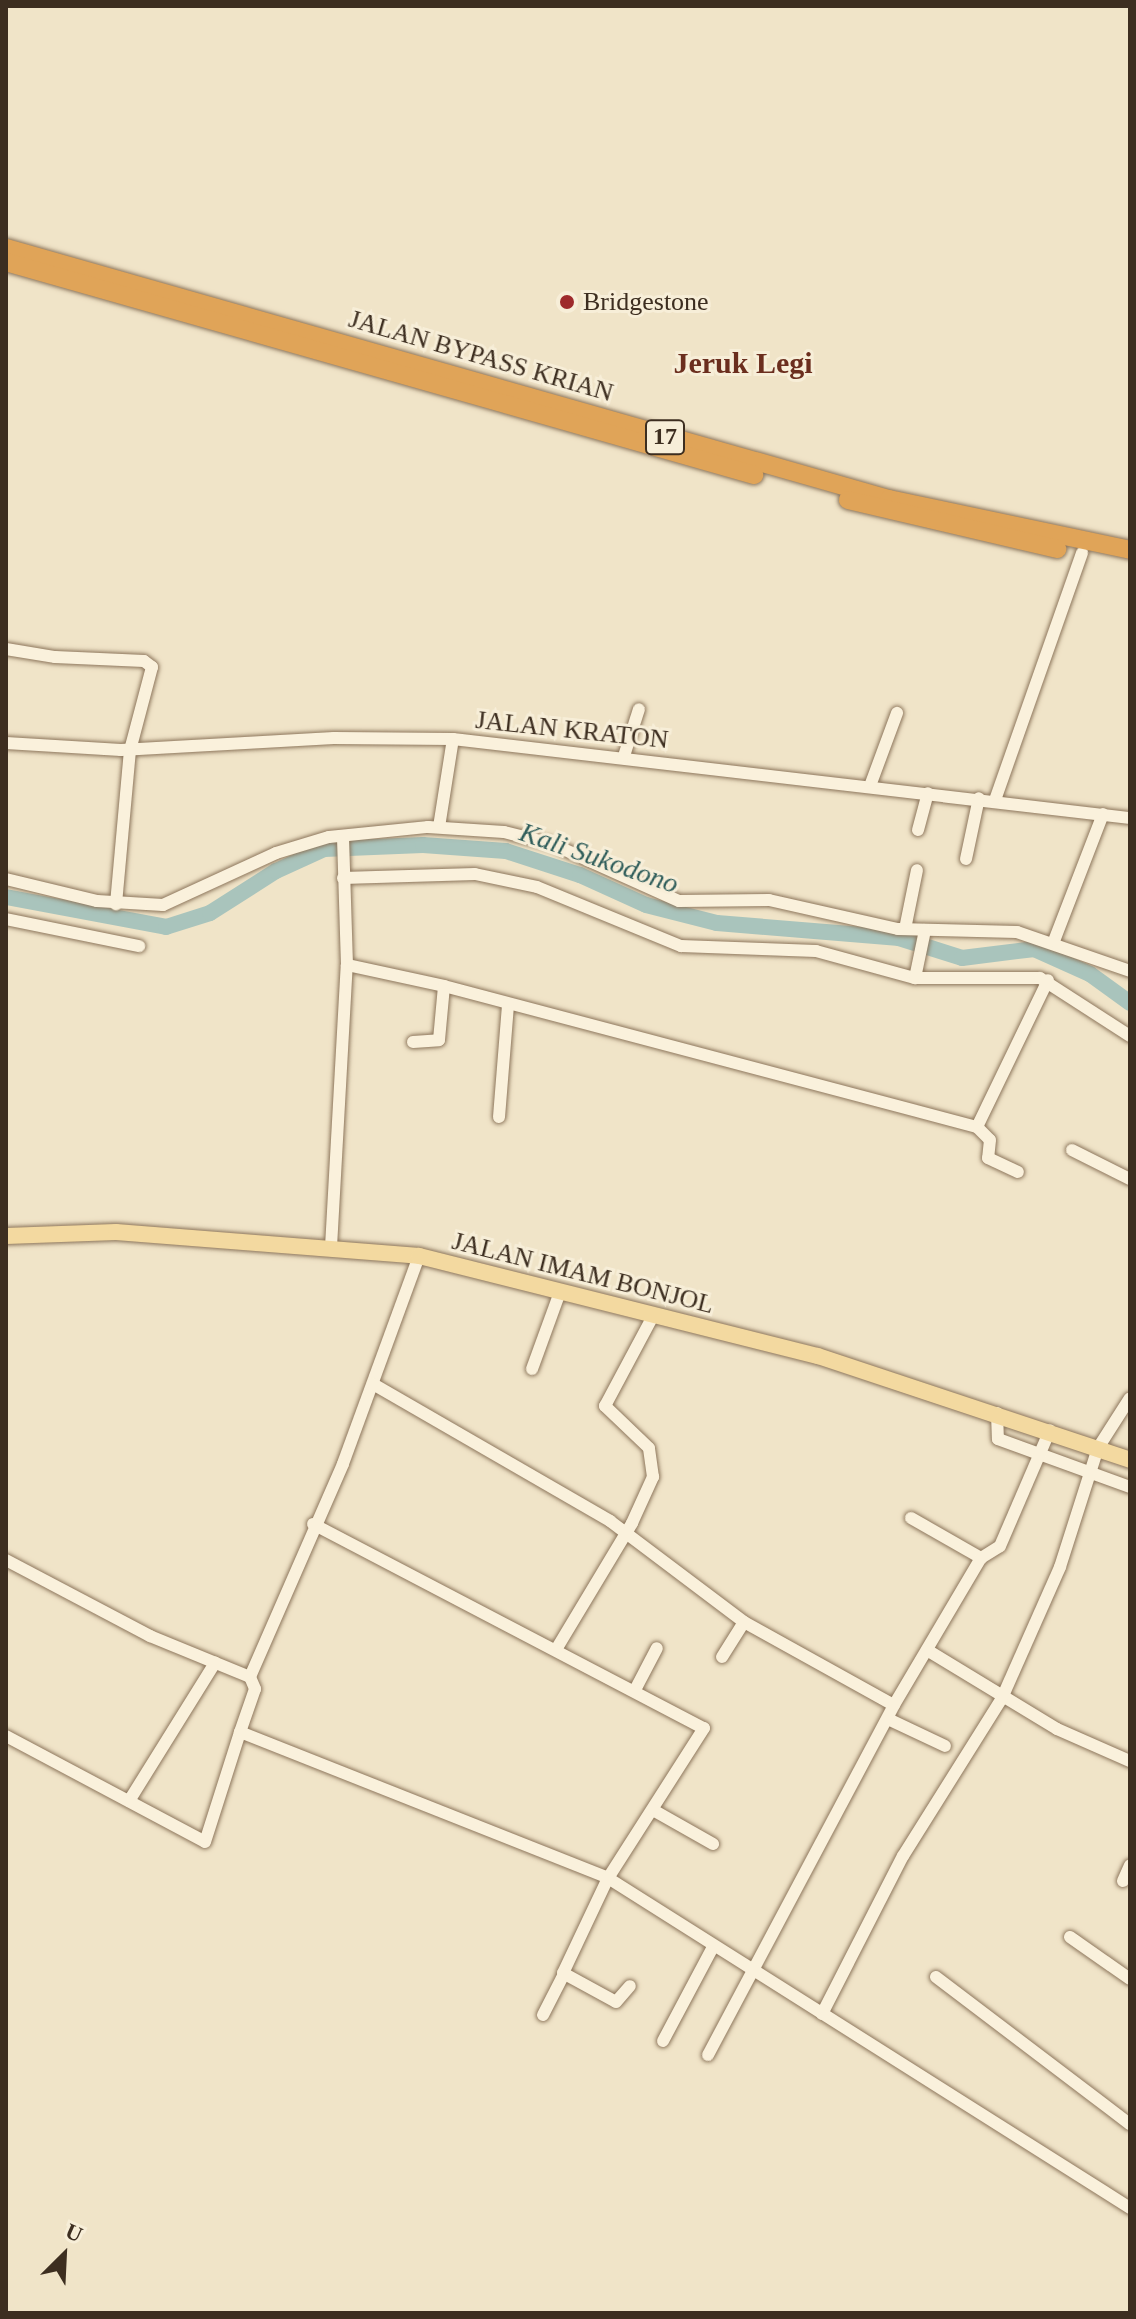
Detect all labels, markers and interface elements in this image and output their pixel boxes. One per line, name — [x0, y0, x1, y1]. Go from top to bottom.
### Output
place label: Bridgestone — [583, 286, 709, 318]
marker: Bridgestone — [558, 293, 576, 311]
street label: JALAN BYPASS KRIAN — [345, 303, 617, 409]
district label: Jeruk Legi — [673, 345, 813, 381]
road number: 17 — [645, 417, 685, 457]
street label: JALAN KRATON — [474, 704, 670, 756]
water label: Kali Sukodono — [515, 815, 683, 901]
street label: JALAN IMAM BONJOL — [449, 1225, 717, 1321]
north arrow — [24, 2215, 104, 2295]
text: U — [62, 2218, 86, 2247]

